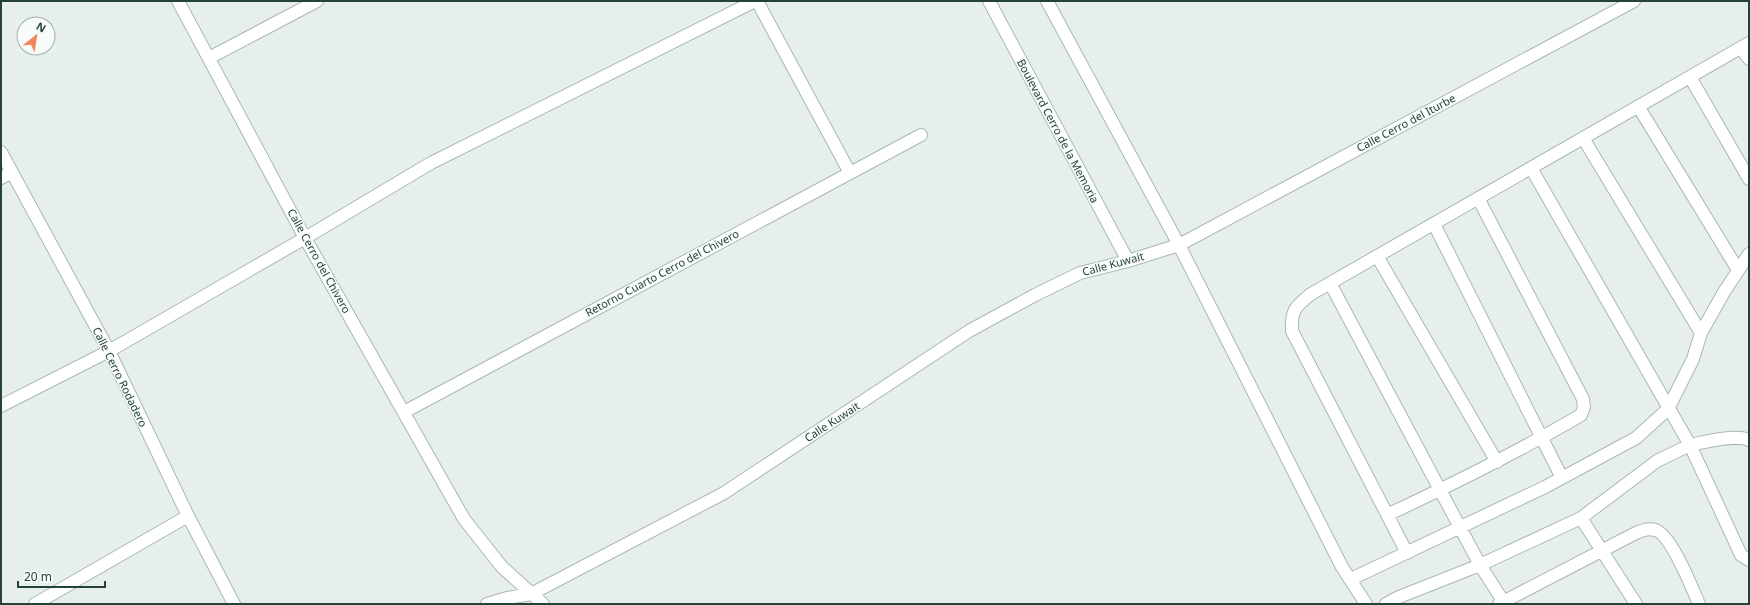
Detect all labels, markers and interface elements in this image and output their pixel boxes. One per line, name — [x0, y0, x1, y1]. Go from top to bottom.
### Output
north arrow — [16, 16, 56, 56]
text: N — [34, 18, 49, 36]
street label: Boulevard Cerro de la Memoria — [1014, 56, 1103, 205]
street label: Calle Cerro del Iturbe — [1354, 90, 1458, 155]
street label: Calle Cerro del Chivero — [284, 206, 355, 316]
street label: Retorno Cuarto Cerro del Chivero — [582, 225, 742, 320]
street label: Calle Kuwait — [1080, 248, 1145, 279]
street label: Calle Cerro Rodadero — [90, 324, 151, 430]
street label: Calle Kuwait — [801, 398, 862, 445]
scale bar — [18, 563, 105, 589]
text: 20 m — [24, 568, 52, 585]

